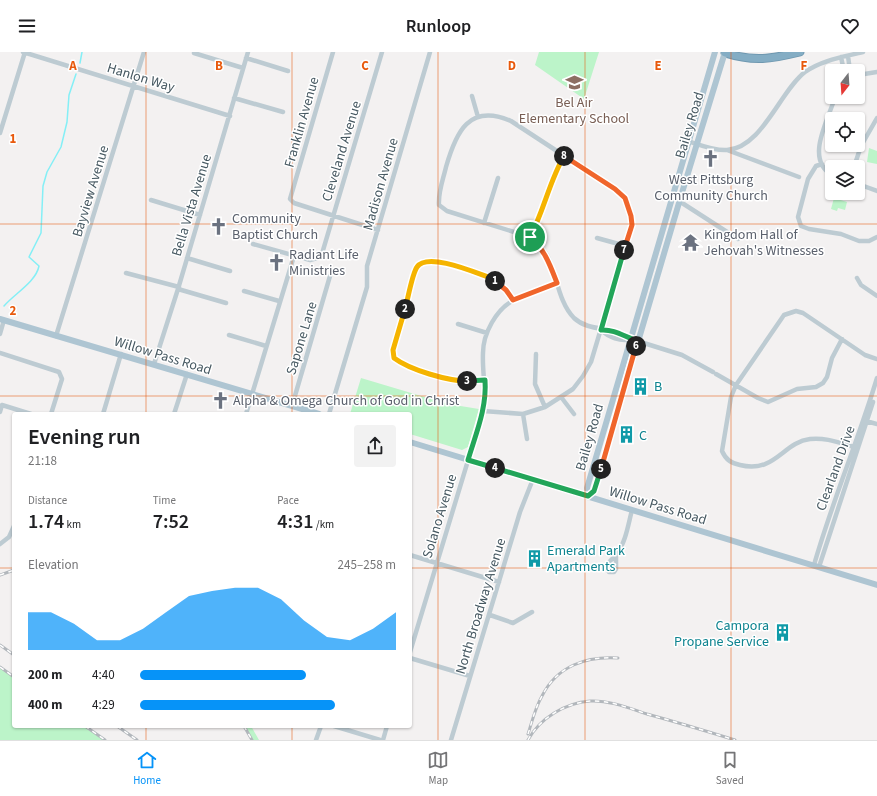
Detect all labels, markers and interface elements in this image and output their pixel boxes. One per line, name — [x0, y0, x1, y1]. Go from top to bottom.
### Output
text: Runloop — [406, 14, 471, 39]
icon: menu — [16, 15, 38, 37]
icon: heart — [839, 15, 861, 37]
text: A — [68, 57, 77, 75]
text: B — [215, 57, 223, 75]
text: C — [361, 57, 369, 75]
text: D — [508, 57, 516, 75]
text: E — [654, 57, 662, 75]
text: F — [801, 57, 808, 75]
street label: Hanlon Way — [104, 58, 177, 98]
north arrow — [825, 64, 865, 104]
map controls — [825, 64, 865, 200]
school or university icon: Bel Air Elementary School — [564, 72, 584, 92]
street label: Franklin Avenue — [279, 75, 324, 170]
street label: Bailey Road — [670, 90, 710, 161]
place label: Bel Air Elementary School — [519, 93, 630, 129]
street label: Cleveland Avenue — [317, 99, 367, 204]
button: locate — [825, 112, 865, 152]
text: 1 — [10, 130, 17, 148]
street label: Madison Avenue — [358, 136, 404, 233]
street label: Bayview Avenue — [68, 143, 114, 240]
pin: 8 — [554, 146, 574, 166]
text: 8 — [561, 148, 567, 163]
church icon: West Pittsburg Community Church — [701, 149, 721, 169]
street label: Bella Vista Avenue — [167, 152, 217, 259]
button: layers — [825, 160, 865, 200]
place label: West Pittsburg Community Church — [654, 170, 768, 206]
place label: Community Baptist Church — [232, 209, 318, 245]
church icon: Community Baptist Church — [209, 216, 229, 236]
pin — [513, 220, 547, 254]
place label: Kingdom Hall of Jehovah's Witnesses — [704, 225, 824, 261]
icon: arrive — [519, 226, 541, 248]
temple icon: Kingdom Hall of Jehovah's Witnesses — [681, 232, 701, 252]
pin: 7 — [614, 240, 634, 260]
text: 7 — [621, 242, 627, 257]
place label: Radiant Life Ministries — [289, 245, 359, 281]
church icon: Radiant Life Ministries — [266, 252, 286, 272]
pin: 1 — [485, 271, 505, 291]
text: 1 — [492, 273, 498, 288]
street label: Sapone Lane — [281, 299, 323, 377]
pin: 2 — [395, 299, 415, 319]
text: 2 — [402, 301, 408, 316]
text: 2 — [10, 302, 17, 320]
street label: Willow Pass Road — [112, 332, 214, 380]
pin: 6 — [626, 336, 646, 356]
text: 6 — [633, 338, 639, 353]
pin: 3 — [457, 371, 477, 391]
text: 3 — [464, 373, 470, 388]
building icon: B — [631, 376, 651, 396]
place label: B — [654, 377, 662, 397]
church icon: Alpha & Omega Church of God in Christ — [210, 390, 230, 410]
place label: Alpha & Omega Church of God in Christ — [233, 391, 460, 411]
street label: Bailey Road — [571, 401, 609, 473]
text: Evening run — [28, 421, 141, 453]
street label: Clearland Drive — [811, 423, 861, 514]
button: share — [354, 425, 396, 467]
building icon: C — [616, 425, 636, 445]
place label: C — [639, 426, 647, 446]
text: 21:18 — [28, 452, 57, 470]
pin: 4 — [485, 458, 505, 478]
pin: 5 — [591, 459, 611, 479]
text: 4 — [492, 460, 498, 475]
text: 5 — [598, 461, 604, 476]
street label: Solano Avenue — [418, 472, 462, 561]
street label: Willow Pass Road — [607, 482, 709, 530]
text: Distance — [28, 493, 67, 508]
text: Time — [153, 493, 176, 508]
text: Pace — [277, 493, 299, 508]
text: 1.74 — [28, 508, 64, 536]
text: 7:52 — [153, 508, 189, 536]
text: 4:31 — [277, 508, 314, 536]
text: km — [64, 517, 81, 532]
text: /km — [314, 517, 334, 532]
street label: North Broadway Avenue — [451, 536, 511, 677]
place label: Emerald Park Apartments — [547, 541, 625, 577]
building icon: Emerald Park Apartments — [524, 548, 544, 568]
text: Elevation — [28, 556, 79, 574]
text: 245–258 m — [338, 556, 396, 574]
place label: Campora Propane Service — [674, 616, 769, 652]
building icon: Campora Propane Service — [772, 623, 792, 643]
text: 200 m — [28, 666, 62, 684]
text: 4:40 — [92, 666, 115, 684]
text: 400 m — [28, 696, 62, 714]
text: 4:29 — [92, 696, 115, 714]
tab: Home — [133, 749, 161, 788]
tab: Map — [427, 749, 449, 788]
tab: Saved — [716, 749, 744, 788]

